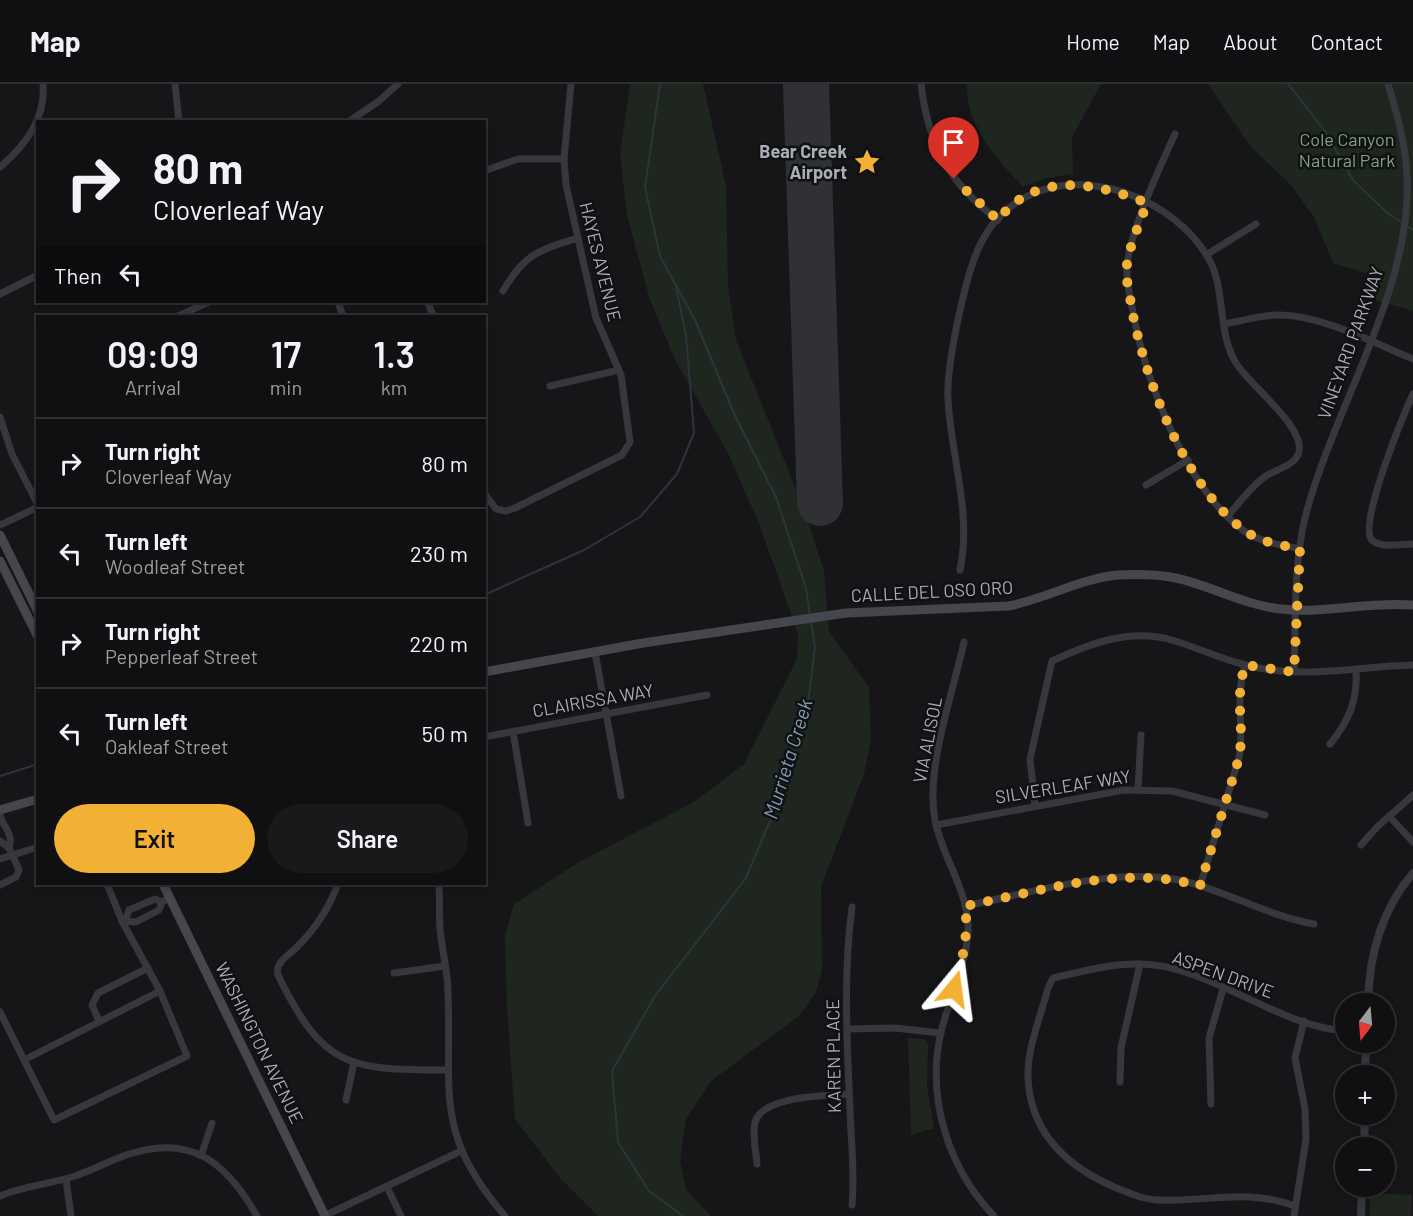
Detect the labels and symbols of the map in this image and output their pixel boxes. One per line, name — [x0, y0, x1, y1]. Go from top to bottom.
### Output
pin — [928, 117, 979, 179]
park label: Cole Canyon Natural Park — [1299, 128, 1395, 171]
place label: Bear Creek Airport — [759, 140, 847, 183]
place icon: Bear Creek Airport — [852, 147, 882, 177]
street label: HAYES AVENUE — [575, 200, 626, 324]
street label: VINEYARD PARKWAY — [1312, 263, 1388, 422]
street label: CALLE DEL OSO ORO — [850, 576, 1014, 606]
street label: CLAIRISSA WAY — [531, 679, 655, 722]
street label: VIA ALISOL — [908, 695, 946, 785]
water label: Murrieta Creek — [757, 696, 817, 822]
street label: SILVERLEAF WAY — [993, 764, 1132, 808]
street label: ASPEN DRIVE — [1170, 946, 1277, 1003]
position arrow — [922, 957, 986, 1021]
street label: WASHINGTON AVENUE — [211, 958, 309, 1127]
north arrow — [1335, 993, 1395, 1053]
street label: KAREN PLACE — [821, 999, 845, 1113]

